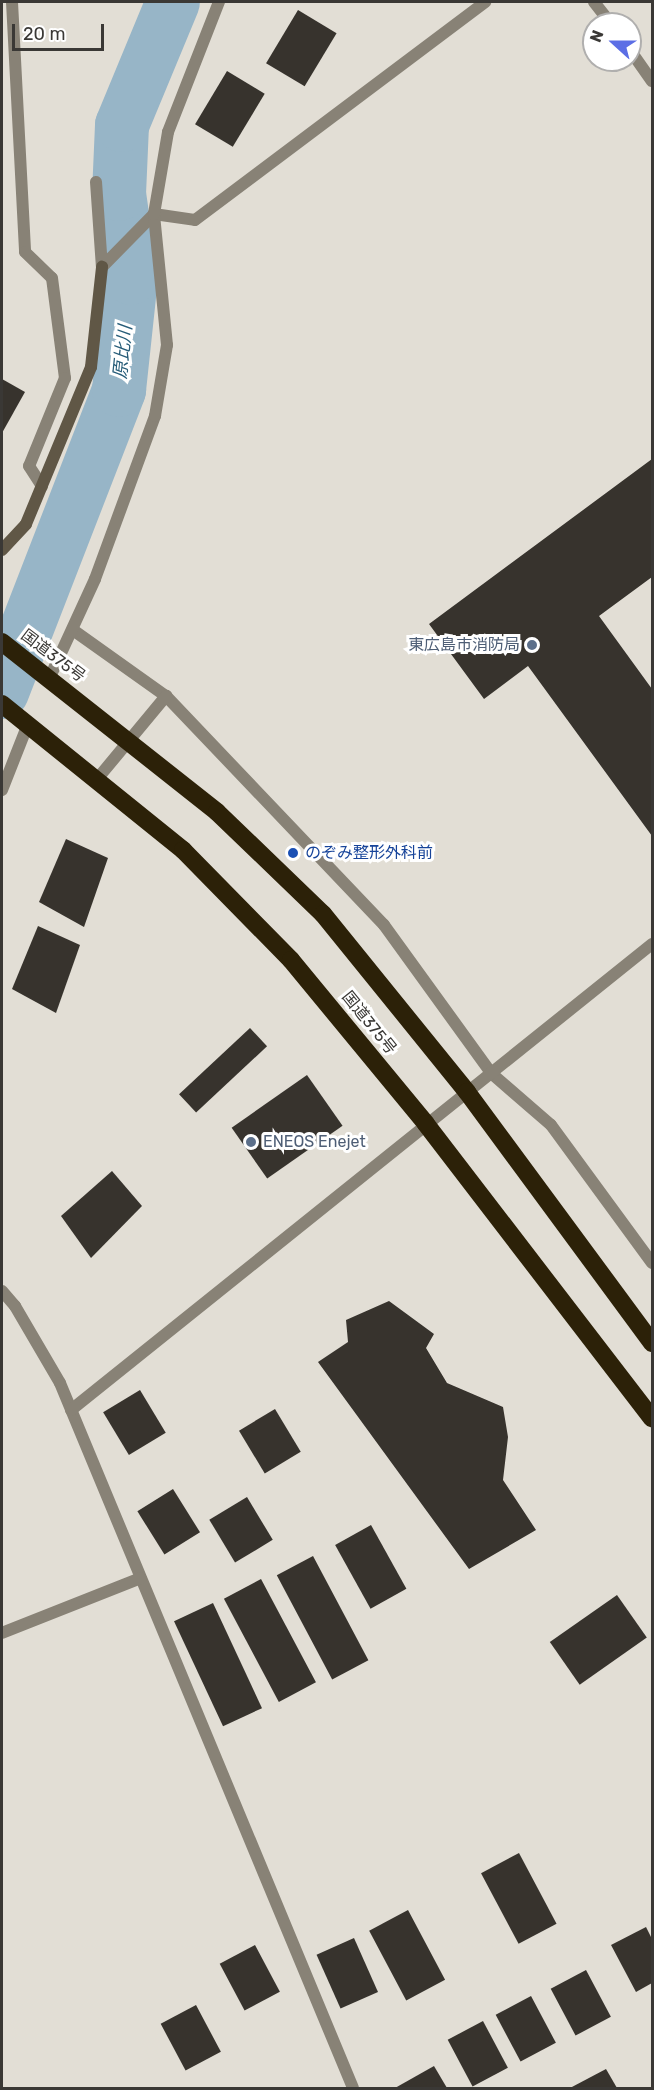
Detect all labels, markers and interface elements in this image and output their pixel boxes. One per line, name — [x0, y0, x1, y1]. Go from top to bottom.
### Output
scale bar — [15, 12, 106, 50]
north arrow — [582, 12, 642, 72]
text: 20 m — [23, 23, 65, 45]
text: N — [586, 27, 608, 45]
water label: 原比川 — [109, 324, 137, 380]
street label: 国道375号 — [17, 626, 89, 686]
place label: 東広島市消防局 — [408, 635, 520, 655]
marker: 東広島市消防局 — [525, 638, 539, 652]
place label: のぞみ整形外科前 — [305, 843, 433, 863]
marker: のぞみ整形外科前 — [286, 846, 300, 860]
street label: 国道375号 — [338, 988, 400, 1058]
place label: ENEOS Enejet — [263, 1132, 366, 1152]
marker: ENEOS Enejet — [244, 1135, 258, 1149]

